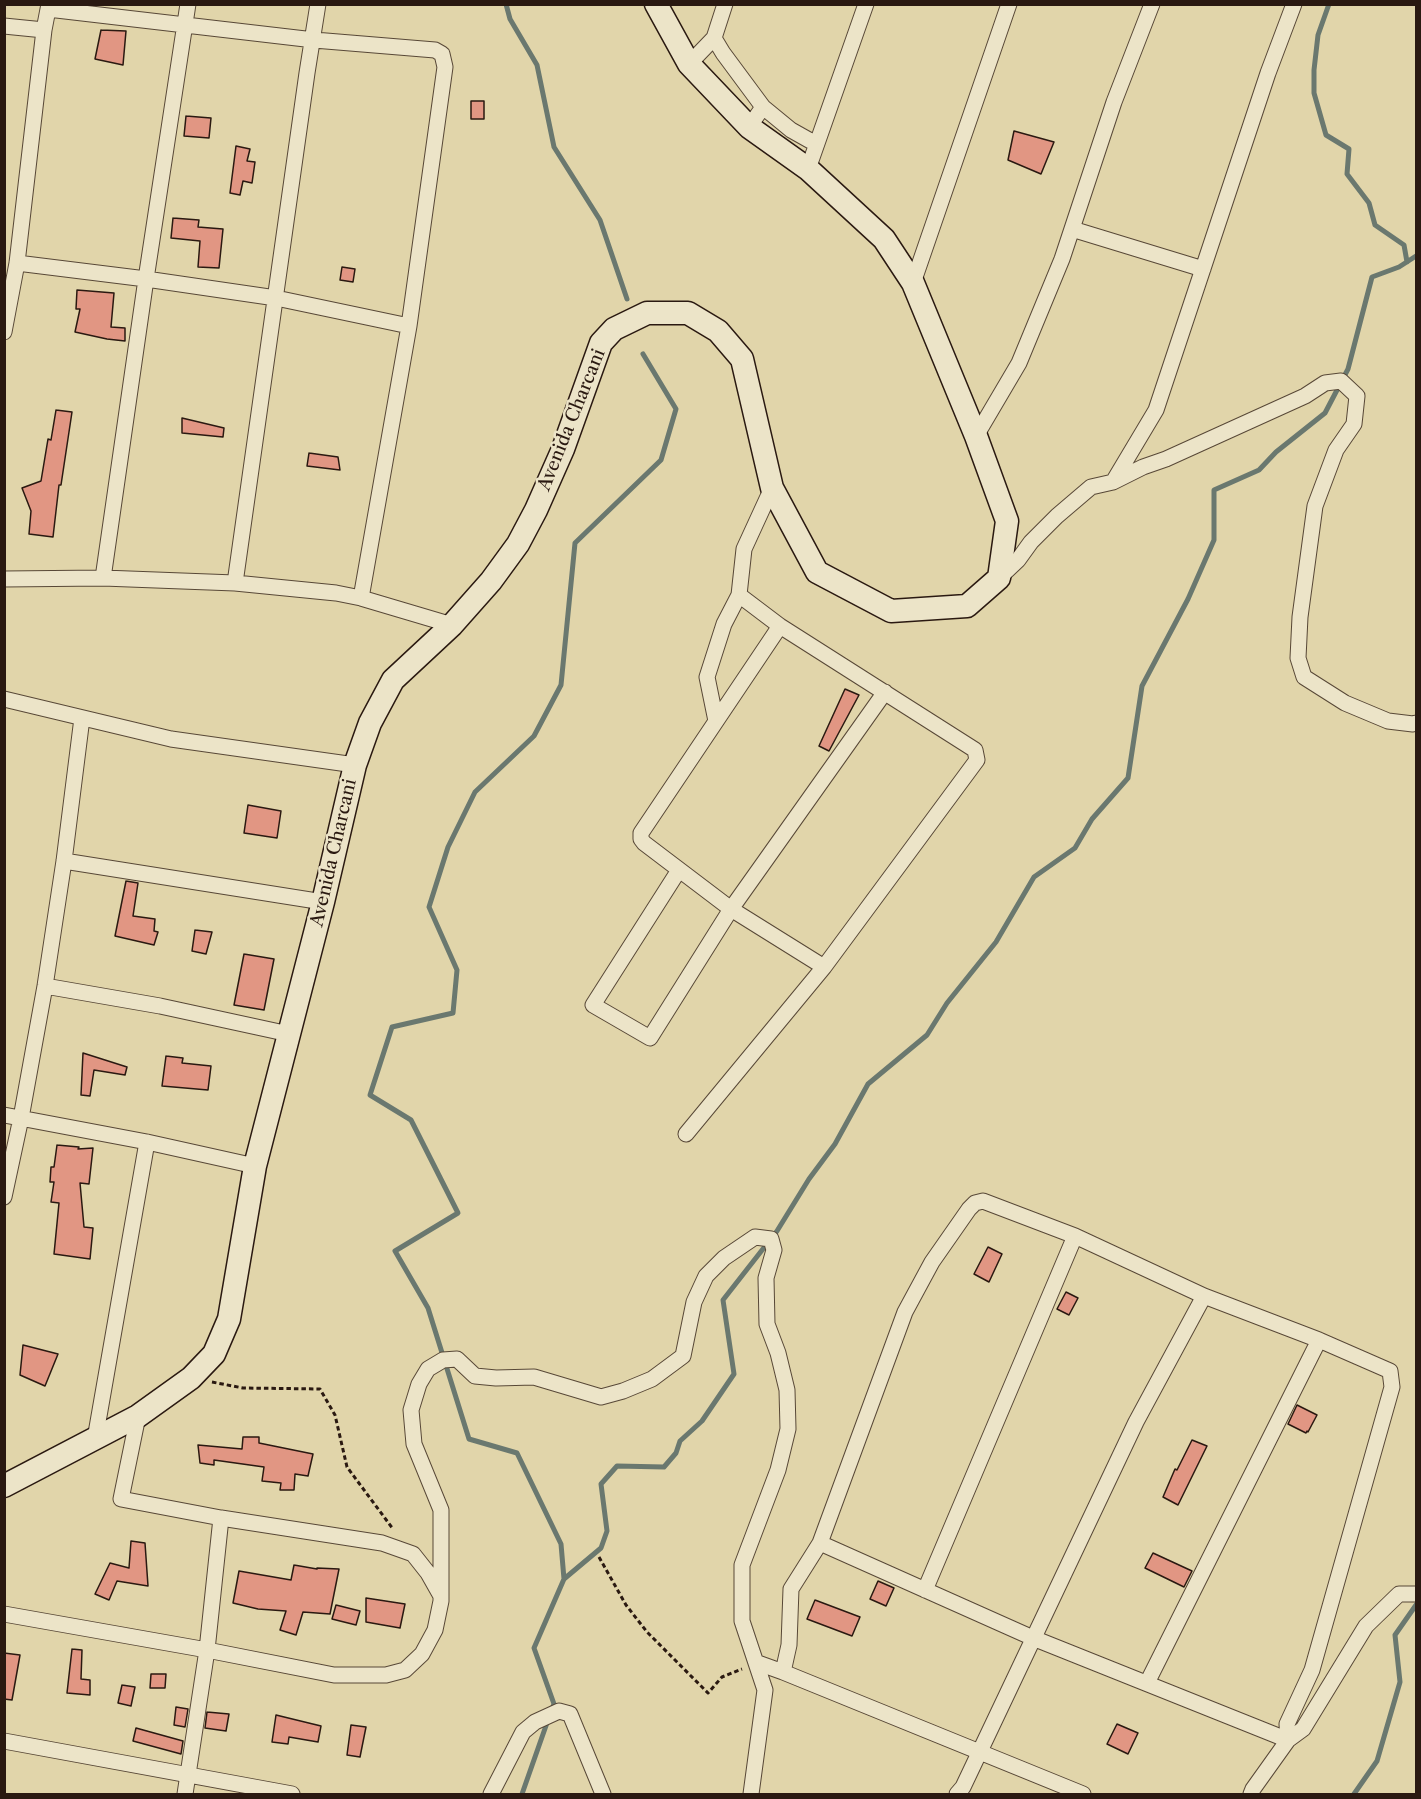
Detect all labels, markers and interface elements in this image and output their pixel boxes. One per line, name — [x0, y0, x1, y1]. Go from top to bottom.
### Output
street label: Avenida Charcani — [534, 346, 610, 494]
street label: Avenida Charcani — [306, 777, 362, 929]

